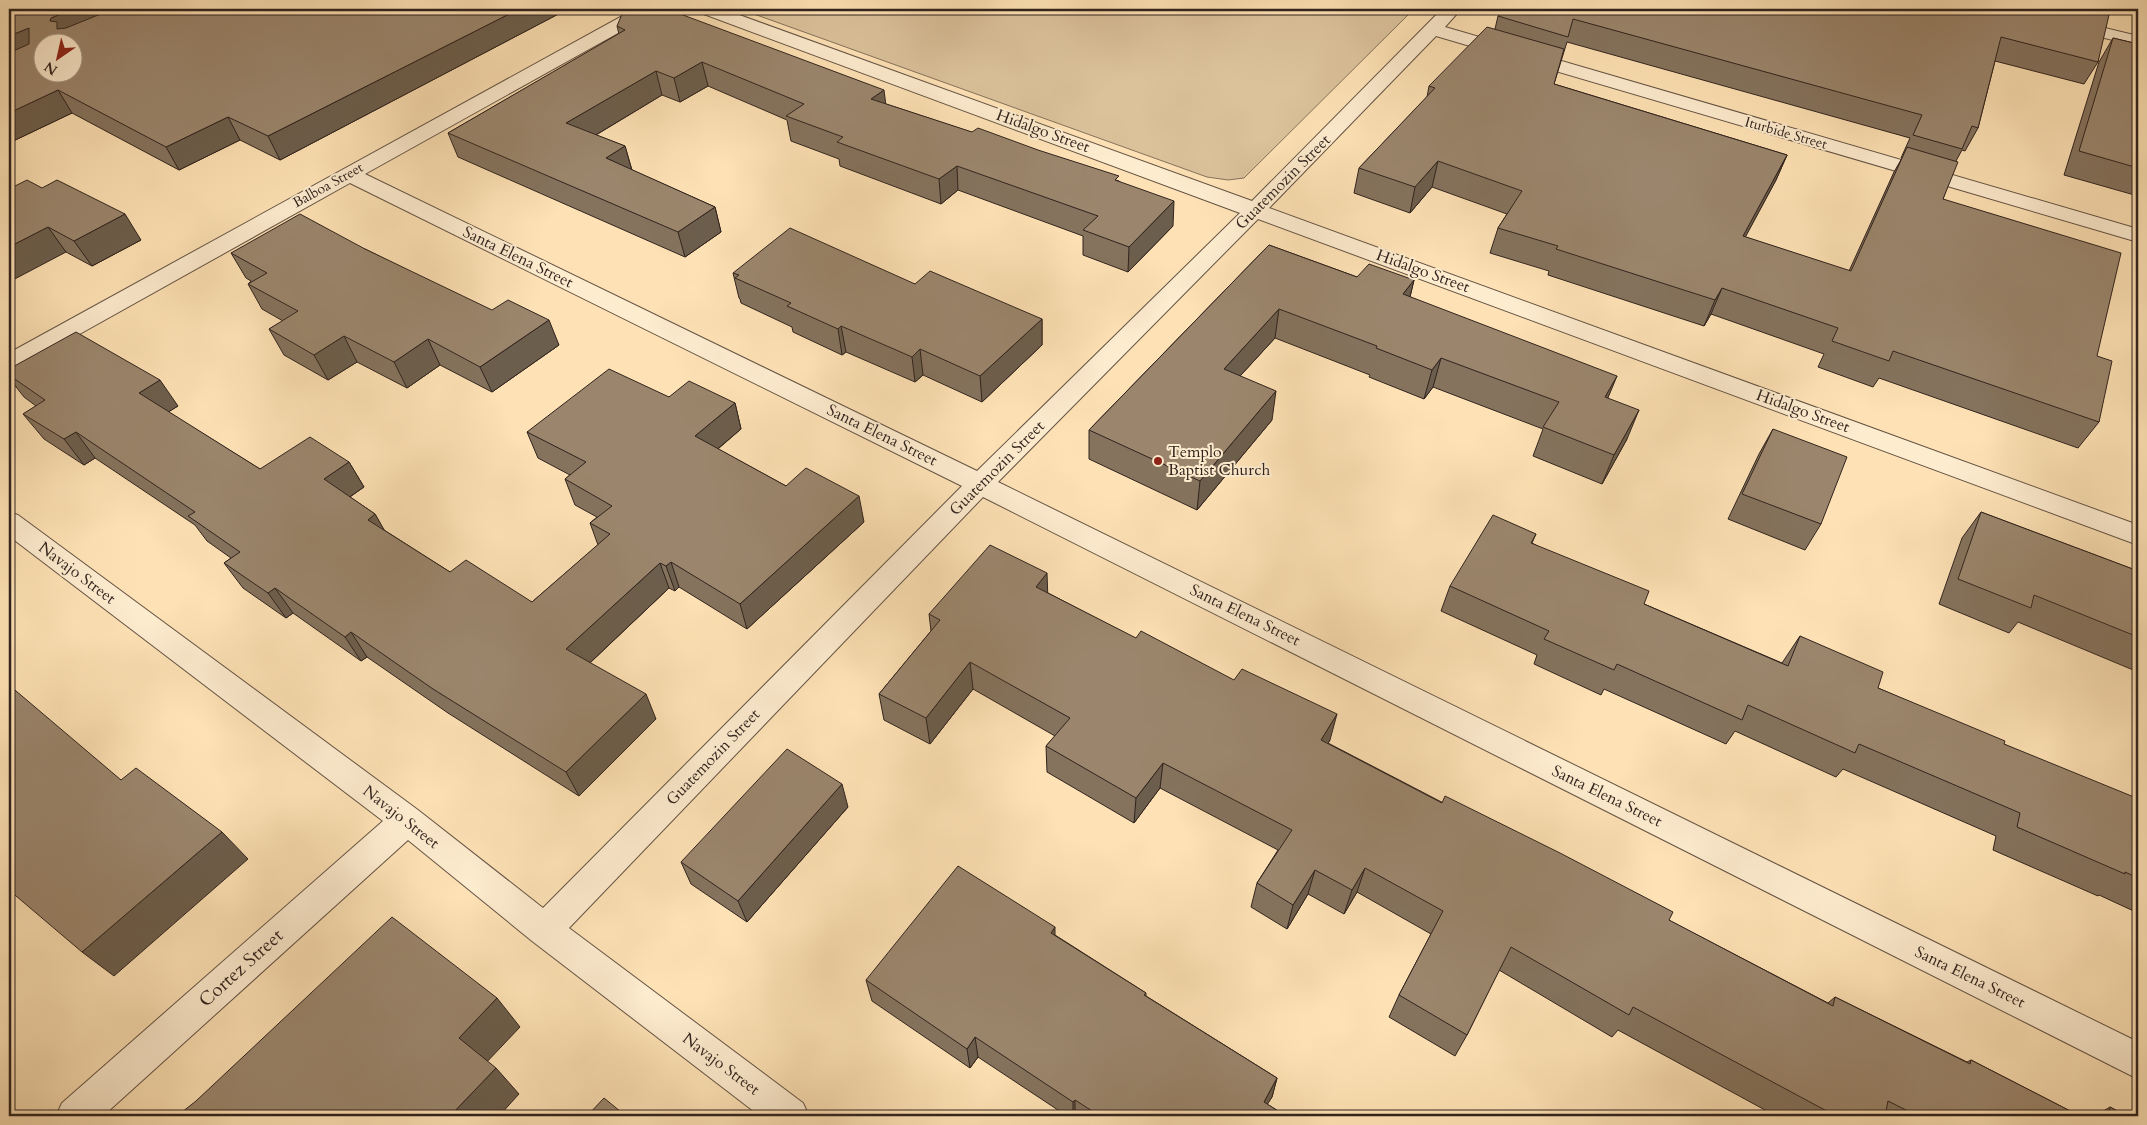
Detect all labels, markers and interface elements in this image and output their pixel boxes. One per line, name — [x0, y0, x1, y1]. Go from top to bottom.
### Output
north arrow — [32, 32, 82, 82]
text: N — [41, 57, 61, 80]
street label: Hidalgo Street — [993, 104, 1093, 158]
street label: Iturbide Street — [1743, 112, 1830, 154]
street label: Guatemozin Street — [1231, 130, 1335, 234]
street label: Balboa Street — [289, 158, 367, 212]
street label: Santa Elena Street — [459, 221, 577, 293]
street label: Hidalgo Street — [1373, 244, 1473, 298]
street label: Hidalgo Street — [1753, 384, 1853, 438]
street label: Santa Elena Street — [823, 399, 941, 471]
street label: Guatemozin Street — [945, 416, 1049, 520]
place label: Templo Baptist Church — [1168, 441, 1270, 481]
marker: Templo Baptist Church — [1152, 455, 1164, 467]
street label: Navajo Street — [34, 537, 120, 609]
street label: Santa Elena Street — [1186, 579, 1304, 651]
street label: Guatemozin Street — [661, 704, 765, 810]
street label: Santa Elena Street — [1548, 760, 1666, 832]
street label: Navajo Street — [358, 780, 444, 854]
street label: Cortez Street — [193, 923, 289, 1013]
street label: Santa Elena Street — [1911, 941, 2029, 1013]
street label: Navajo Street — [678, 1028, 764, 1100]

